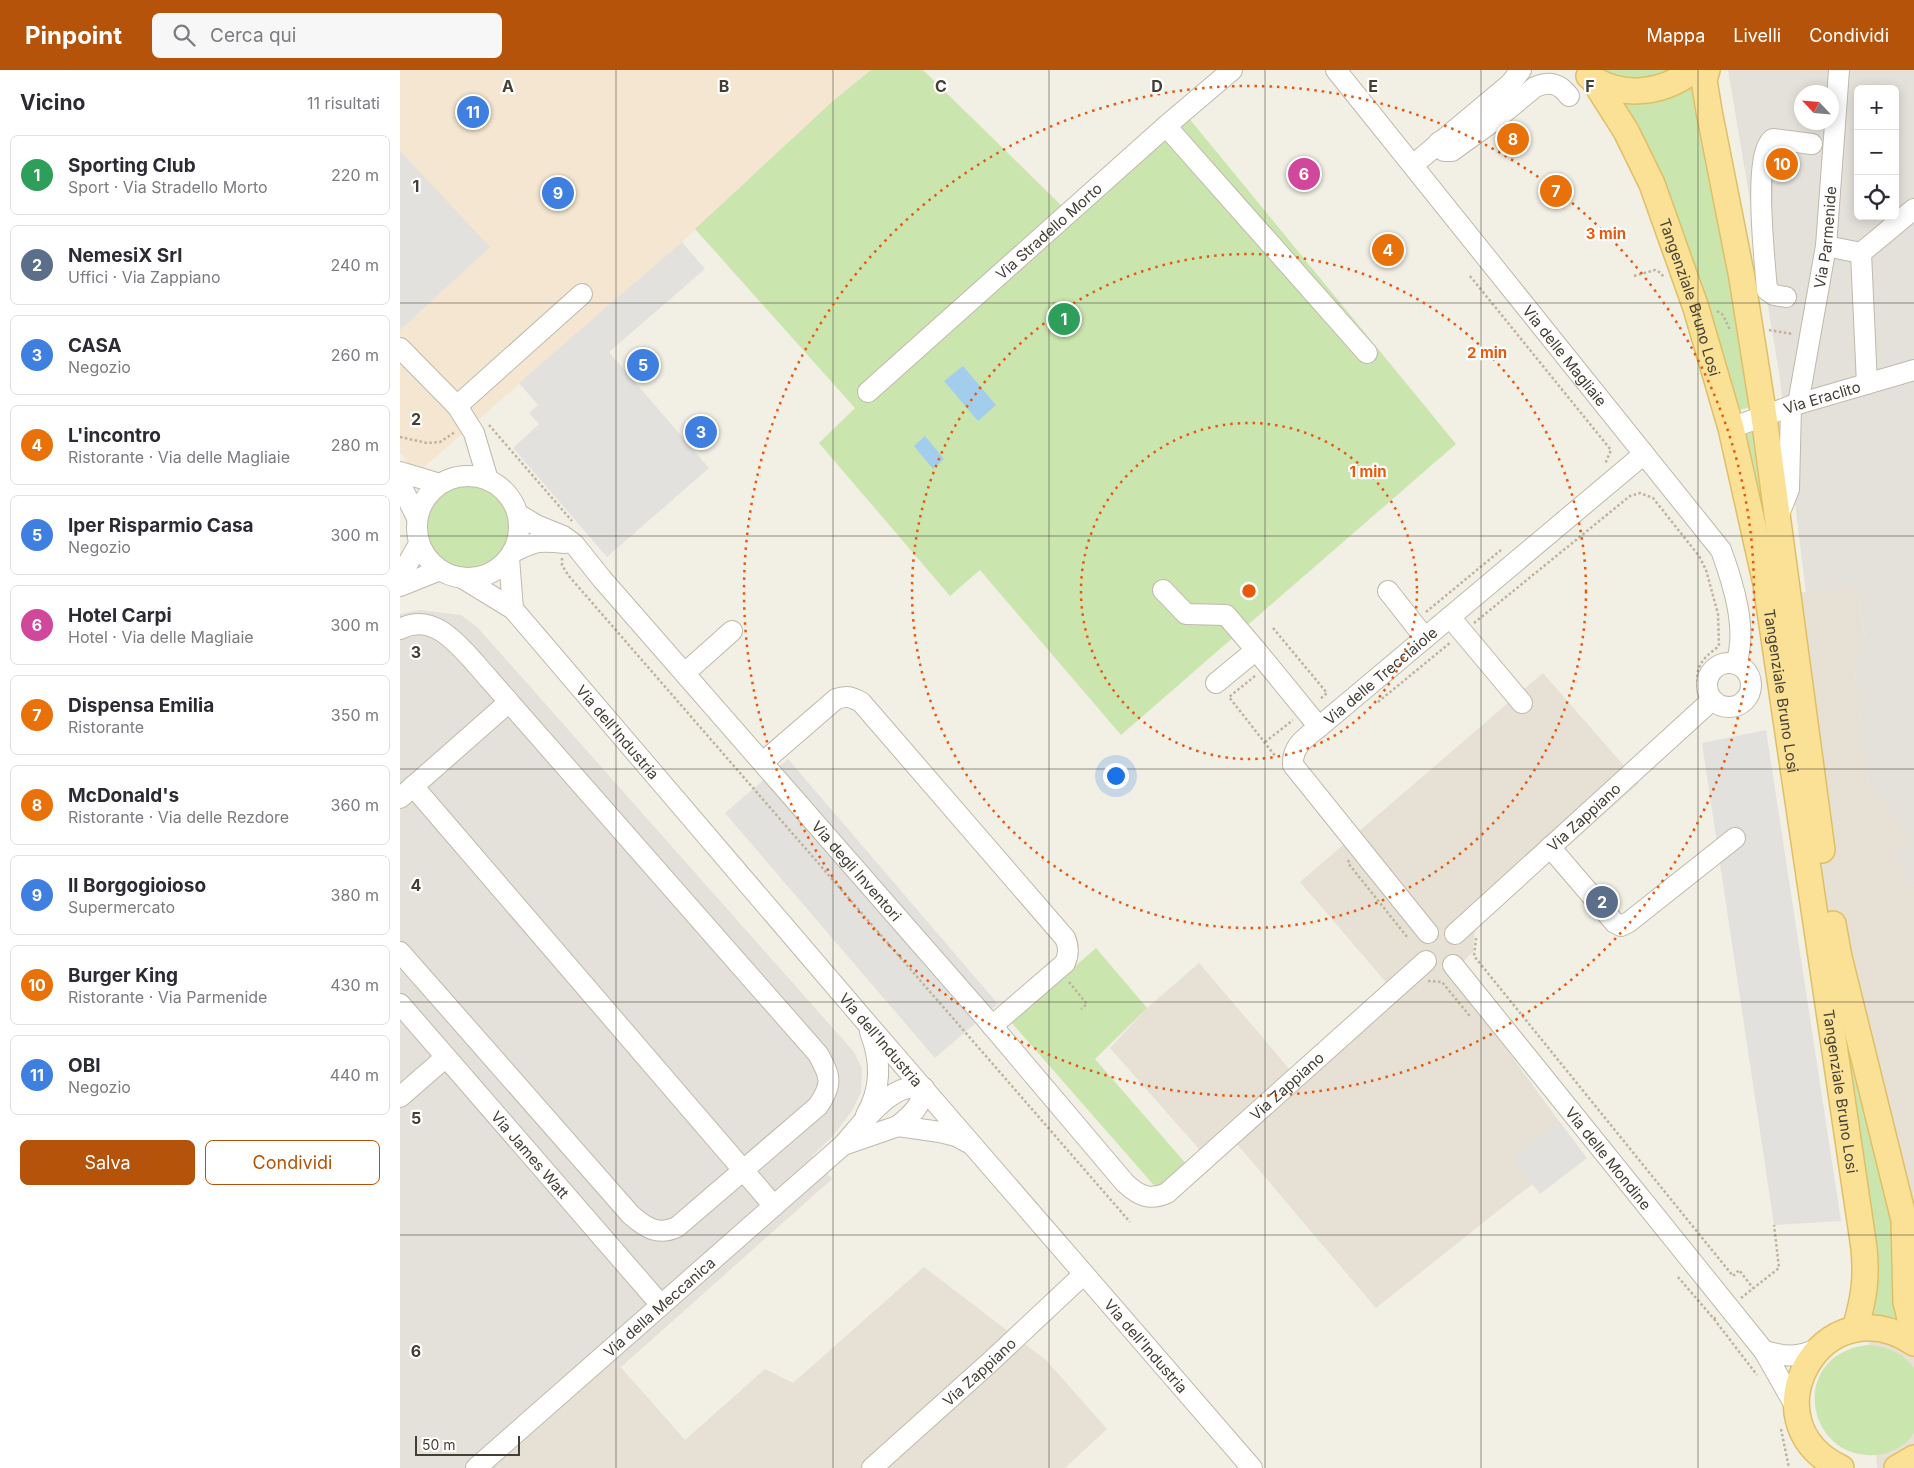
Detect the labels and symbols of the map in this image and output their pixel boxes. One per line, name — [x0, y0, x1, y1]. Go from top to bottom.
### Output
text: A — [502, 76, 514, 96]
text: B — [719, 76, 729, 96]
text: C — [935, 76, 947, 96]
text: D — [1151, 76, 1163, 96]
text: E — [1368, 76, 1378, 96]
text: F — [1585, 76, 1595, 96]
north arrow — [1794, 85, 1839, 130]
pin: 11 — [457, 93, 489, 131]
pin: 8 — [1497, 120, 1529, 158]
pin: 10 — [1766, 145, 1798, 183]
pin: 6 — [1288, 155, 1320, 193]
pin: 7 — [1540, 172, 1572, 210]
pin: 9 — [542, 174, 574, 212]
text: 1 — [413, 176, 419, 196]
street label: Via Stradello Morto — [991, 178, 1106, 283]
street label: Via Parmenide — [1809, 185, 1840, 290]
street label: Tangenziale Bruno Losi — [1655, 215, 1725, 378]
text: 3 min — [1586, 224, 1626, 243]
pin: 4 — [1372, 231, 1404, 269]
pin: 1 — [1048, 300, 1080, 338]
street label: Via delle Magliaie — [1519, 301, 1611, 410]
text: 2 min — [1467, 343, 1507, 362]
pin: 5 — [627, 346, 659, 384]
street label: Via Eraclito — [1781, 377, 1863, 418]
text: 2 — [411, 409, 421, 429]
pin: 3 — [685, 413, 717, 451]
text: 1 min — [1349, 462, 1387, 481]
centre of rings — [1240, 582, 1258, 600]
street label: Tangenziale Bruno Losi — [1760, 608, 1803, 774]
street label: Via delle Trecciaiole — [1320, 622, 1441, 728]
text: 3 — [411, 642, 421, 662]
street label: Via dell'Industria — [572, 681, 664, 783]
your location — [1103, 763, 1129, 789]
street label: Via Zappiano — [1543, 779, 1624, 855]
street label: Via degli Inventori — [808, 817, 906, 925]
text: 4 — [411, 875, 422, 895]
pin: 2 — [1586, 883, 1618, 921]
street label: Via dell'Industria — [835, 989, 927, 1091]
street label: Tangenziale Bruno Losi — [1819, 1008, 1862, 1175]
street label: Via Zappiano — [1246, 1048, 1328, 1124]
street label: Via delle Mondine — [1561, 1103, 1656, 1213]
street label: Via James Watt — [487, 1107, 574, 1202]
text: 5 — [411, 1108, 421, 1128]
street label: Via della Meccanica — [600, 1253, 719, 1361]
street label: Via dell'Industria — [1100, 1295, 1192, 1397]
street label: Via Zappiano — [938, 1333, 1020, 1410]
text: 6 — [411, 1341, 421, 1361]
scale bar — [415, 1433, 520, 1456]

